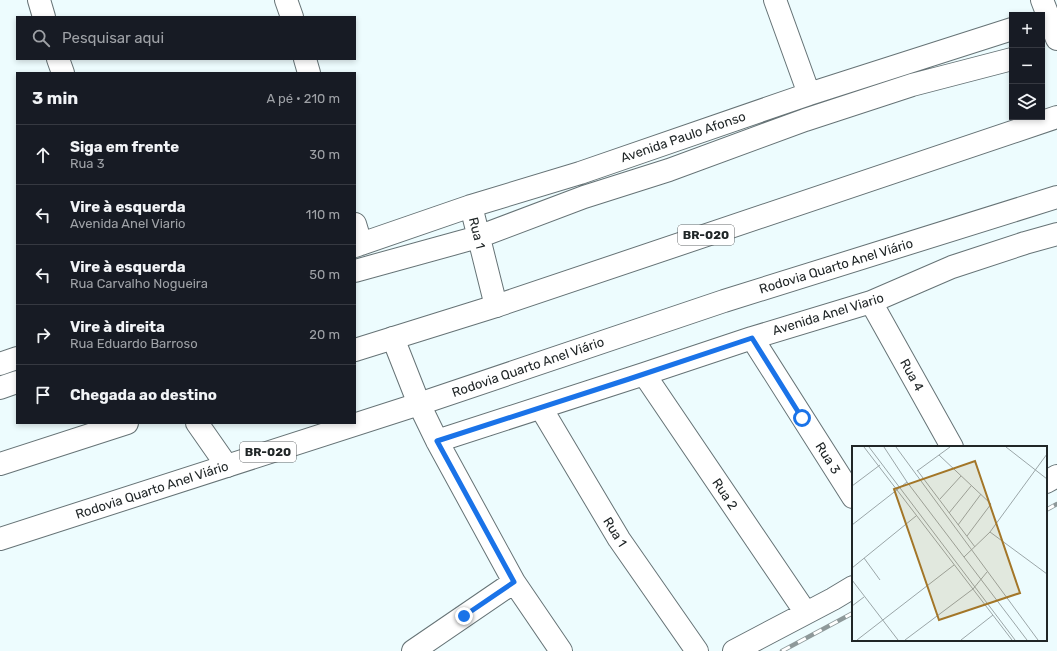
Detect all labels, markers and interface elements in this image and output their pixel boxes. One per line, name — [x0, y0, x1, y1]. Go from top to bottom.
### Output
map controls — [1009, 12, 1045, 120]
button: + — [1009, 12, 1045, 48]
search box — [16, 16, 356, 60]
icon: search — [30, 27, 52, 49]
text: Pesquisar aqui — [62, 29, 164, 47]
button: − — [1009, 48, 1045, 84]
button: layers — [1009, 84, 1045, 120]
text: 3 min — [32, 88, 78, 108]
text: A pé · 210 m — [267, 91, 340, 106]
street label: Avenida Paulo Afonso — [619, 109, 747, 165]
text: Siga em frente — [70, 138, 179, 156]
icon: ahead — [32, 144, 54, 166]
text: 30 m — [309, 147, 340, 162]
text: Rua 3 — [70, 156, 105, 171]
text: Vire à esquerda — [70, 198, 186, 216]
icon: left — [32, 204, 54, 226]
text: 110 m — [306, 207, 340, 222]
text: Avenida Anel Viario — [70, 216, 186, 231]
street label: Rua 1 — [466, 216, 488, 250]
road number: BR-020 — [678, 225, 734, 245]
street label: Rodovia Quarto Anel Viário — [757, 235, 915, 297]
text: Vire à esquerda — [70, 258, 186, 276]
icon: left — [32, 264, 54, 286]
text: 50 m — [309, 267, 340, 282]
text: Rua Carvalho Nogueira — [70, 276, 208, 291]
street label: Avenida Anel Viario — [771, 290, 885, 338]
text: Vire à direita — [70, 318, 165, 336]
icon: right — [32, 324, 54, 346]
text: 20 m — [309, 327, 340, 342]
street label: Rodovia Quarto Anel Viário — [450, 334, 606, 400]
text: Rua Eduardo Barroso — [70, 336, 198, 351]
street label: Rua 4 — [897, 356, 927, 394]
icon: arrive — [32, 384, 54, 406]
text: Chegada ao destino — [70, 386, 217, 404]
route start — [793, 409, 811, 427]
street label: Rua 3 — [812, 439, 844, 477]
road number: BR-020 — [240, 442, 296, 462]
inset map — [852, 446, 1047, 641]
street label: Rodovia Quarto Anel Viário — [74, 458, 230, 522]
street label: Rua 2 — [709, 476, 741, 512]
street label: Rua 1 — [600, 514, 630, 550]
route end — [455, 607, 473, 625]

